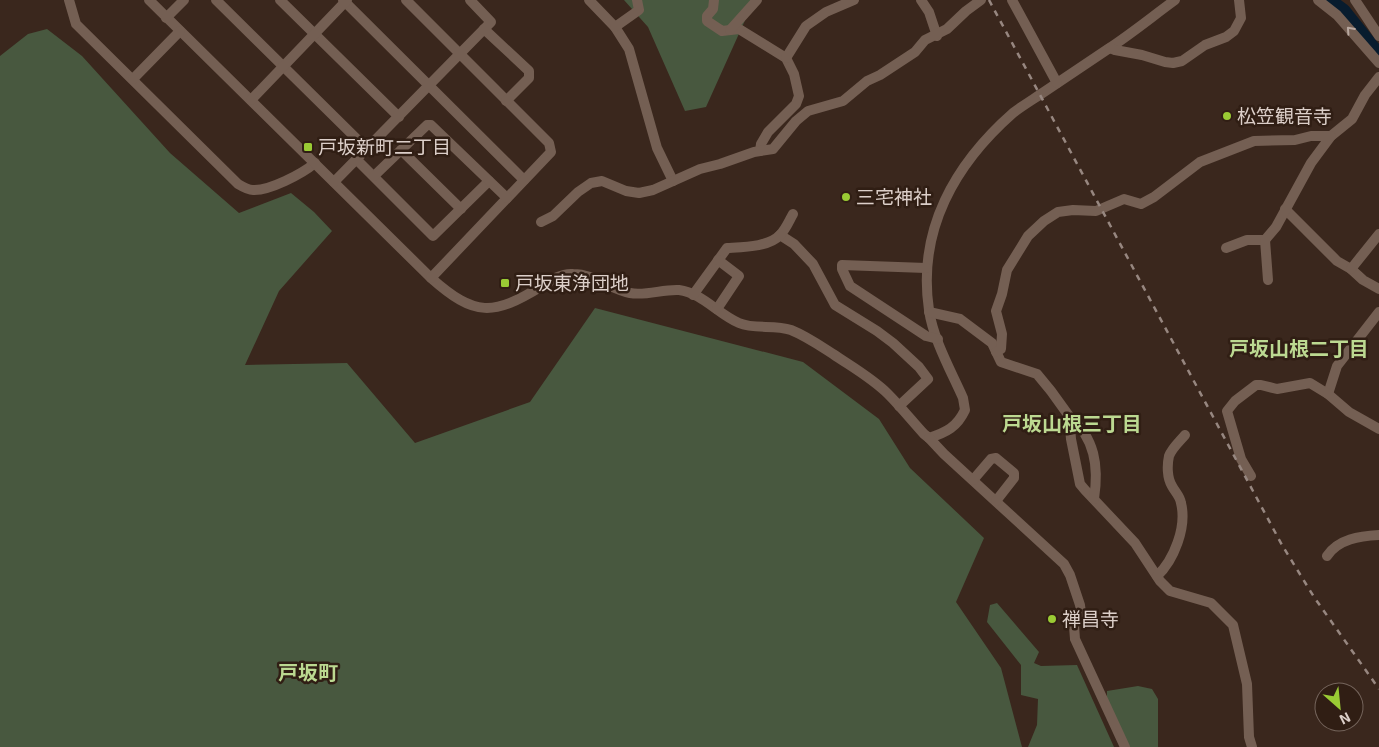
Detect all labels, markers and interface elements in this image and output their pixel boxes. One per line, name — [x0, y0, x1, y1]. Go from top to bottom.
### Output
one-way arrow — [1347, 27, 1356, 36]
place label: 松笠観音寺 — [1237, 104, 1332, 127]
marker: 松笠観音寺 — [1221, 110, 1233, 122]
place label: 戸坂新町二丁目 — [318, 135, 451, 158]
marker: 戸坂新町二丁目 — [302, 141, 314, 153]
place label: 三宅神社 — [856, 185, 932, 208]
marker: 三宅神社 — [840, 191, 852, 203]
place label: 戸坂東浄団地 — [515, 271, 629, 294]
marker: 戸坂東浄団地 — [499, 277, 511, 289]
district label: 戸坂山根二丁目 — [1229, 336, 1369, 360]
district label: 戸坂山根三丁目 — [1002, 411, 1142, 435]
place label: 禅昌寺 — [1062, 607, 1119, 630]
marker: 禅昌寺 — [1046, 613, 1058, 625]
district label: 戸坂町 — [278, 660, 338, 684]
north arrow — [1314, 682, 1364, 732]
text: N — [1337, 709, 1353, 729]

